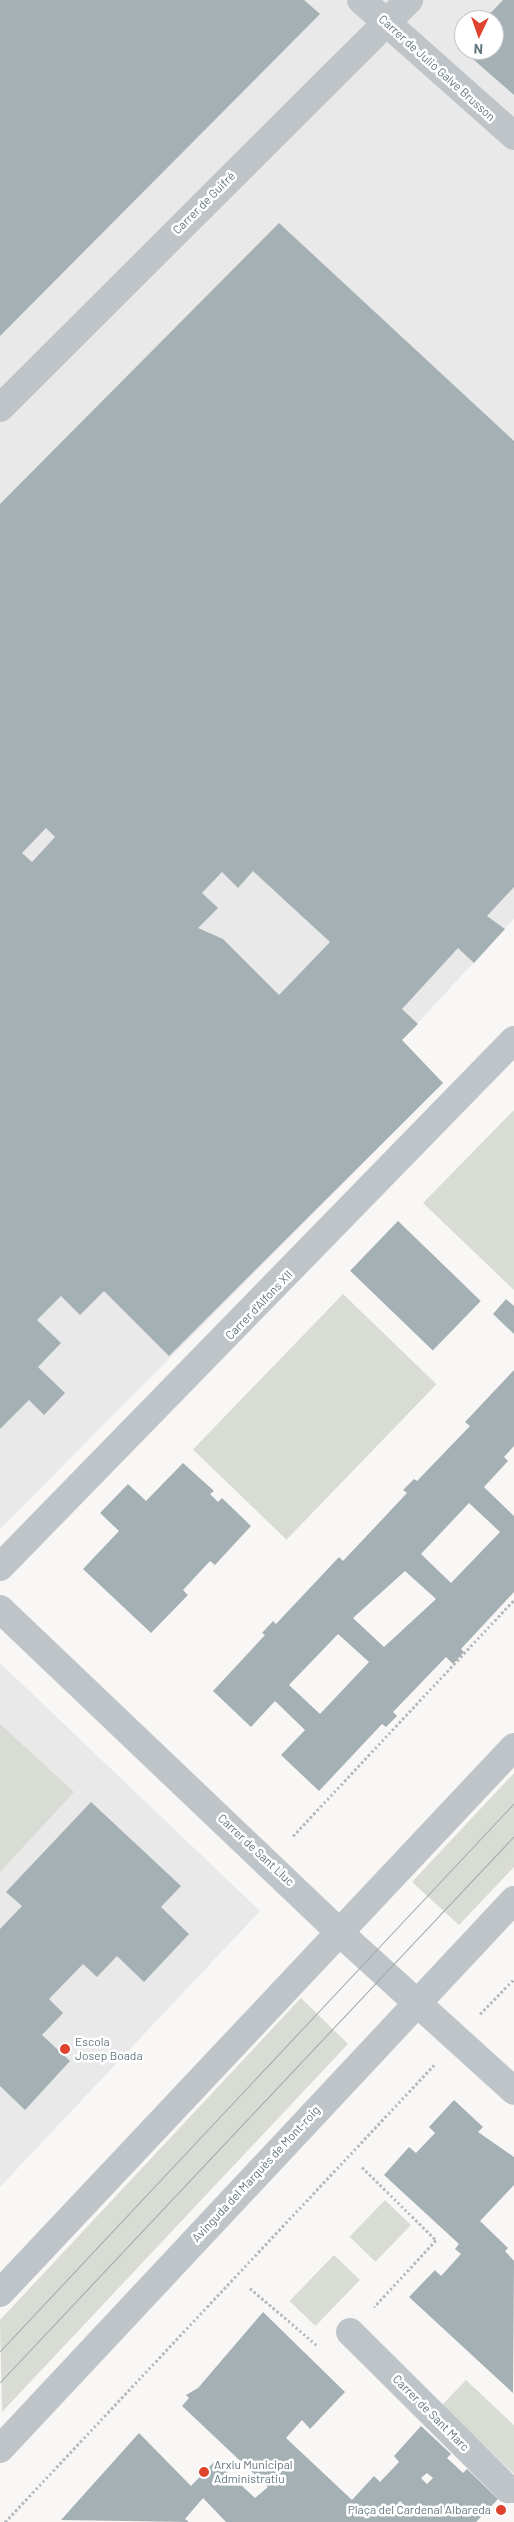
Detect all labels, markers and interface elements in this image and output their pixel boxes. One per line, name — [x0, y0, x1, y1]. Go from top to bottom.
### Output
north arrow — [454, 10, 504, 60]
street label: Carrer de Julio Galve Brusson — [376, 12, 498, 124]
text: N — [473, 41, 483, 58]
street label: Carrer de Guifré — [170, 169, 238, 237]
street label: Carrer d'Alfons XII — [222, 1267, 296, 1343]
street label: Carrer de Sant Lluc — [215, 1811, 297, 1889]
place label: Escola Josep Boada — [75, 2035, 143, 2063]
marker: Escola Josep Boada — [59, 2043, 71, 2055]
street label: Avinguda del Marquès de Mont-roig — [189, 2103, 323, 2245]
street label: Carrer de Sant Marc — [390, 2372, 472, 2454]
place label: Arxiu Municipal Administratiu — [214, 2458, 293, 2486]
marker: Arxiu Municipal Administratiu — [198, 2466, 210, 2478]
place label: Plaça del Cardenal Albareda — [348, 2503, 491, 2517]
marker: Plaça del Cardenal Albareda — [495, 2504, 507, 2516]

